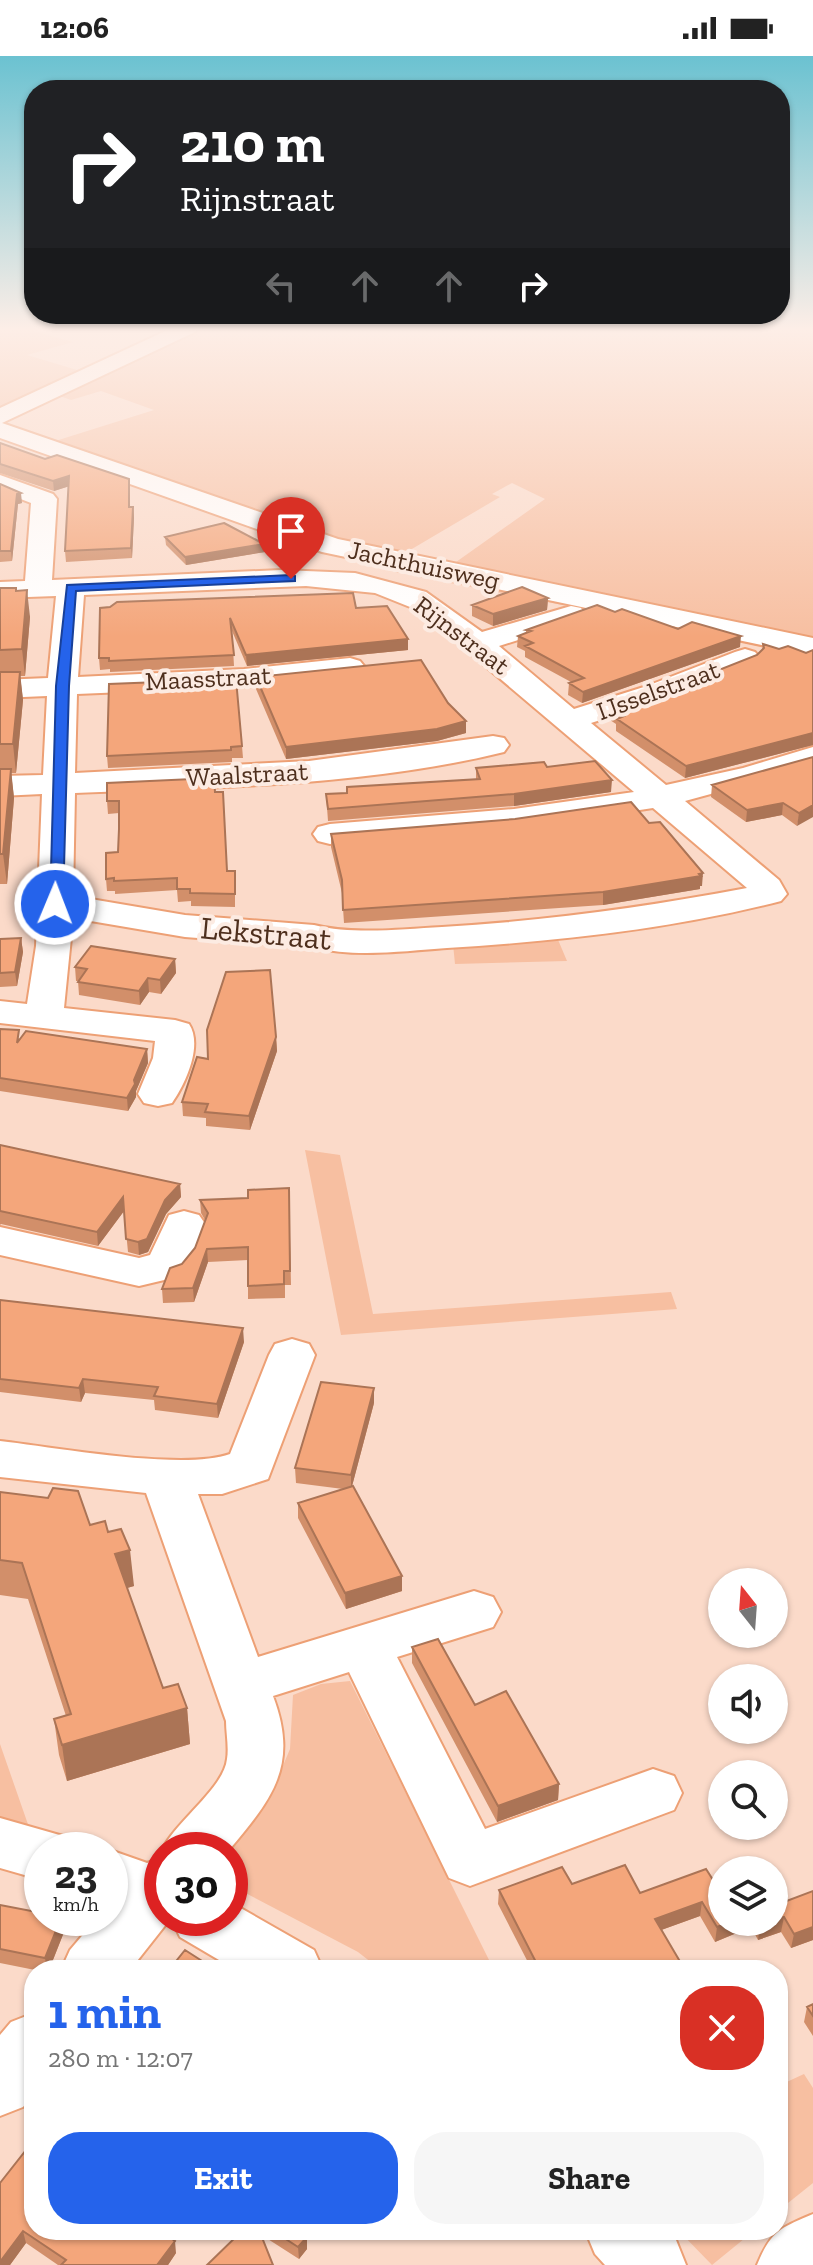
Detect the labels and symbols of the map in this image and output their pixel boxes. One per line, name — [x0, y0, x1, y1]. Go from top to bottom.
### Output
pin — [257, 497, 325, 579]
street label: Jachthuisweg — [345, 533, 503, 597]
street label: Rijnstraat — [408, 589, 516, 682]
street label: IJsselstraat — [592, 653, 724, 727]
street label: Maasstraat — [144, 659, 272, 697]
street label: Waalstraat — [185, 755, 309, 793]
position arrow — [13, 862, 97, 946]
street label: Lekstraat — [199, 908, 333, 958]
north arrow — [708, 1568, 788, 1648]
speed limit sign: 30 — [144, 1832, 248, 1936]

